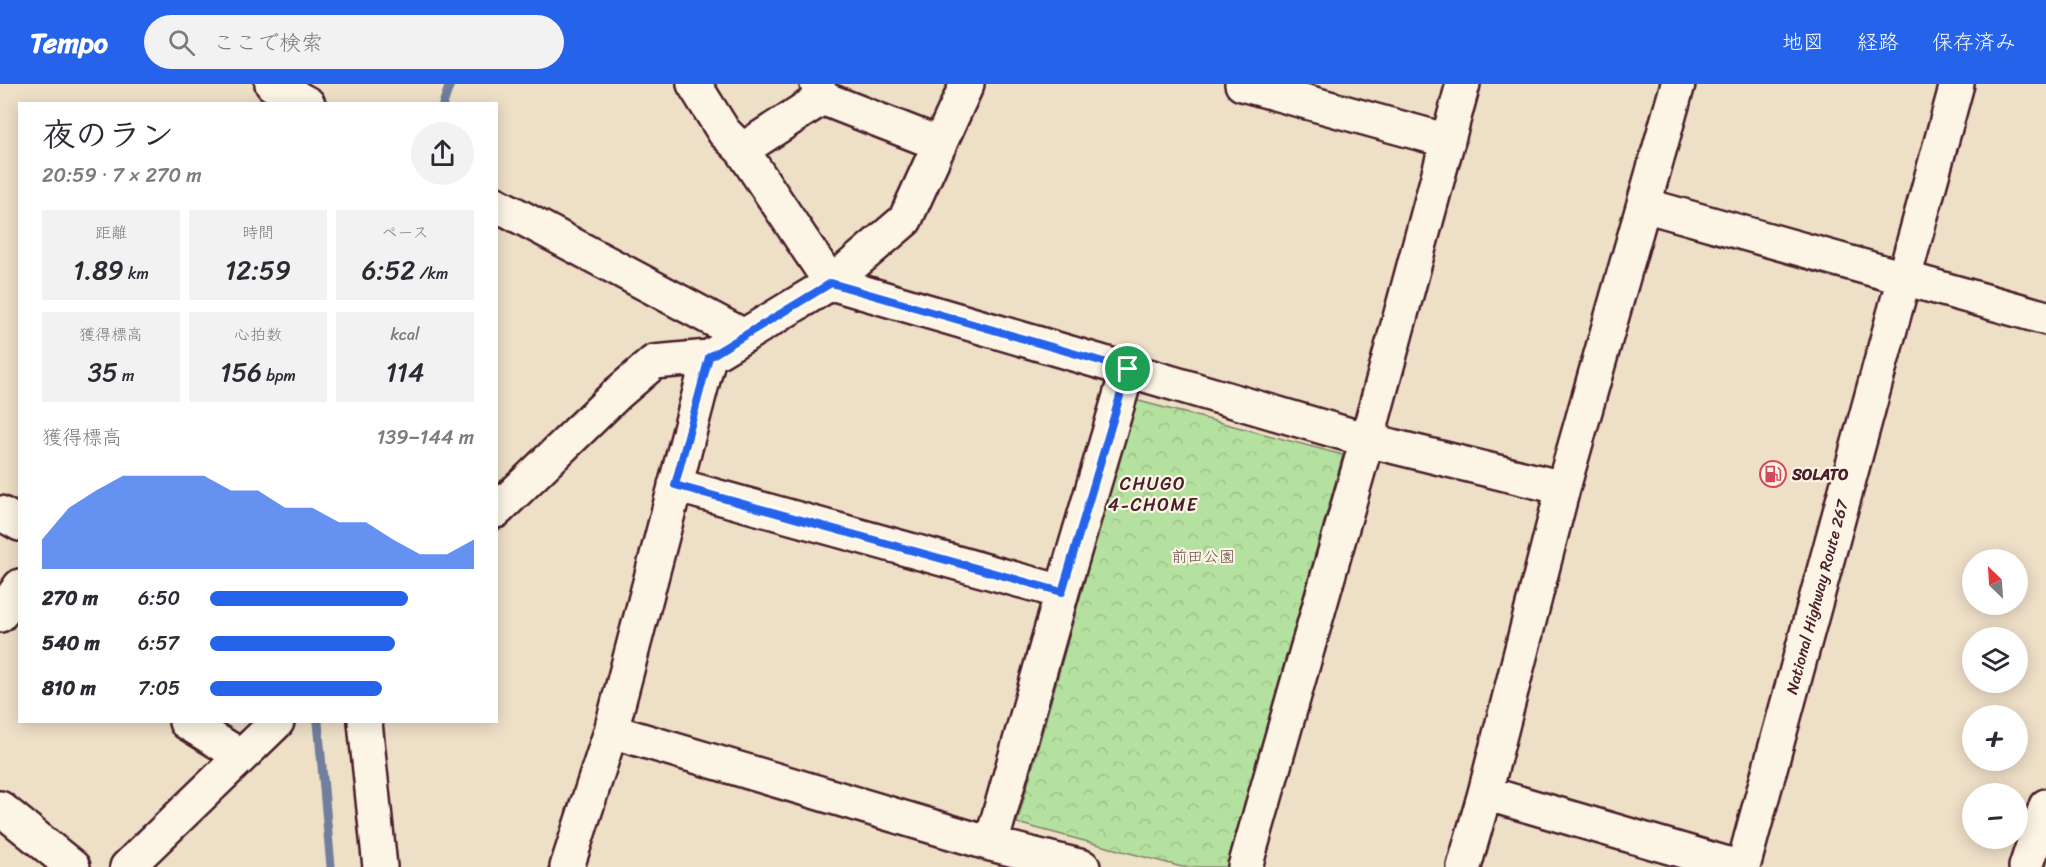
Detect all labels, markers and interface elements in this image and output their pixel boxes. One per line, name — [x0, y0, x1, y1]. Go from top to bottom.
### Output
search box — [144, 15, 564, 69]
text: Tempo — [30, 18, 108, 67]
text: ここで検索 — [213, 23, 323, 62]
text: 地図 — [1782, 23, 1824, 61]
text: 経路 — [1857, 23, 1899, 61]
text: 保存済み — [1932, 23, 2016, 61]
icon: search — [165, 26, 198, 59]
text: 夜のラン — [42, 106, 174, 164]
button: share — [411, 122, 474, 185]
text: 20:59 · 7 × 270 m — [42, 158, 202, 193]
text: 距離 — [95, 218, 127, 247]
text: 時間 — [242, 218, 274, 247]
text: ペース — [381, 218, 429, 247]
text: 1.89 — [73, 247, 124, 293]
text: 12:59 — [225, 247, 291, 293]
text: 6:52 — [362, 247, 415, 293]
text: km — [124, 259, 149, 288]
text: /km — [415, 259, 448, 288]
text: 獲得標高 — [79, 320, 143, 349]
text: 心拍数 — [234, 320, 282, 349]
text: kcal — [390, 320, 420, 349]
pin — [1102, 343, 1153, 394]
text: 35 — [88, 349, 118, 395]
text: 156 — [220, 349, 262, 395]
text: 114 — [386, 349, 424, 395]
icon: arrive — [1111, 352, 1144, 385]
text: m — [118, 361, 134, 390]
text: bpm — [262, 361, 296, 390]
text: 獲得標高 — [42, 420, 122, 455]
text: 139–144 m — [377, 420, 474, 455]
fuel station icon: SOLATO — [1758, 459, 1788, 489]
place label: SOLATO — [1791, 460, 1849, 489]
district label: CHUGO 4-CHOME — [1108, 468, 1198, 521]
street label: National Highway Route 267 — [1777, 496, 1857, 698]
park label: 前田公園 — [1171, 542, 1235, 571]
north arrow — [1962, 549, 2028, 615]
map controls — [1962, 549, 2028, 849]
text: 270 m — [42, 581, 98, 616]
text: 6:50 — [138, 581, 180, 616]
text: 540 m — [42, 626, 100, 661]
text: 6:57 — [138, 626, 179, 661]
button: layers — [1962, 627, 2028, 693]
text: 810 m — [42, 671, 96, 706]
text: 7:05 — [138, 671, 180, 706]
button: + — [1962, 705, 2028, 771]
button: − — [1962, 783, 2028, 849]

